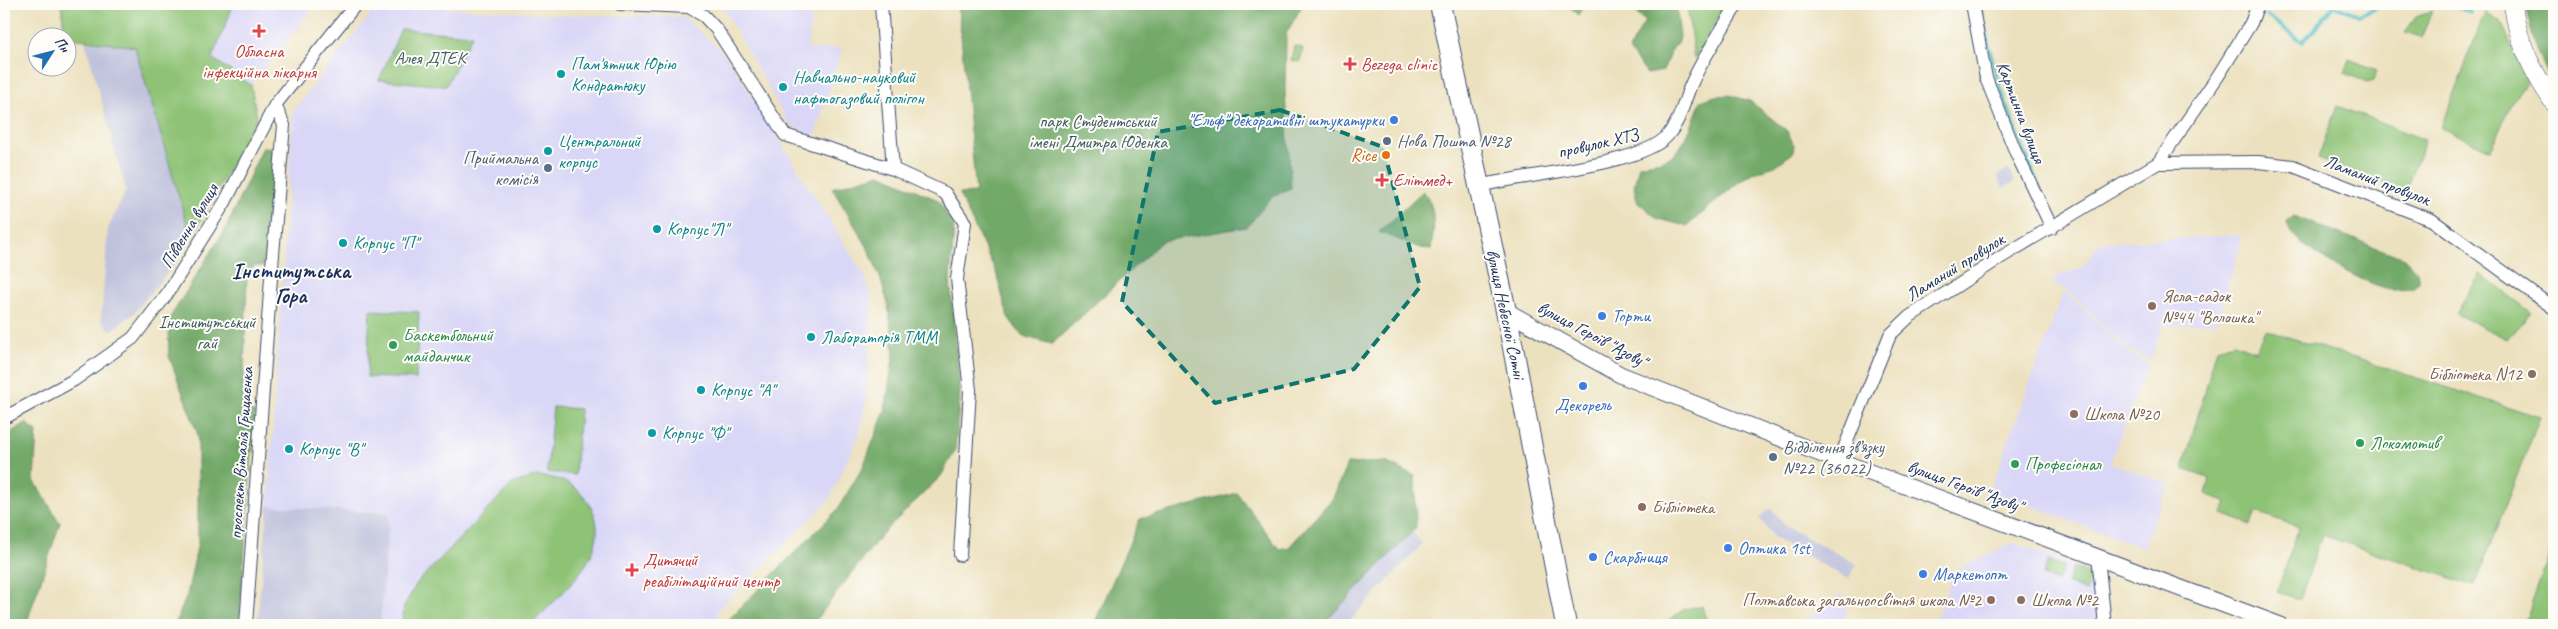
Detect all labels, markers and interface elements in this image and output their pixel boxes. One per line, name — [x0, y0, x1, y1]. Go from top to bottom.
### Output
marker: Обласна інфекційна лікарня — [252, 24, 266, 38]
north arrow — [28, 28, 78, 78]
text: Пн — [51, 34, 74, 56]
place label: Обласна інфекційна лікарня — [202, 40, 317, 83]
park label: Алея ДТЕК — [394, 47, 469, 69]
place label: Пам'ятник Юрію Кондратюку — [571, 53, 677, 96]
place label: Bezega clinic — [1361, 53, 1438, 75]
marker: Bezega clinic — [1343, 57, 1357, 71]
street label: Картинна вулиця — [1992, 58, 2051, 168]
place label: Навчально-науковий нафтогазовий полігон — [793, 66, 925, 110]
marker: Пам'ятник Юрію Кондратюку — [555, 68, 567, 80]
marker: Навчально-науковий нафтогазовий полігон — [777, 81, 789, 93]
place label: "Ельф" декоративні штукатурки — [1188, 109, 1385, 131]
park label: парк Студентський імені Дмитра Юденка — [1029, 110, 1168, 153]
marker: "Ельф" декоративні штукатурки — [1388, 114, 1400, 126]
street label: провулок ХТЗ — [1555, 123, 1642, 163]
place label: Центральний корпус — [558, 130, 642, 173]
place label: Нова Пошта №28 — [1397, 130, 1513, 152]
marker: Нова Пошта №28 — [1381, 135, 1393, 147]
place label: Rice — [1351, 144, 1377, 166]
marker: Центральний корпус — [542, 145, 554, 157]
place label: Приймальна комісія — [463, 147, 540, 190]
marker: Rice — [1380, 149, 1392, 161]
street label: Ламаний провулок — [2321, 150, 2434, 211]
marker: Приймальна комісія — [542, 162, 554, 174]
place label: Елітмед+ — [1393, 169, 1453, 191]
marker: Елітмед+ — [1375, 173, 1389, 187]
street label: Південна вулиця — [155, 179, 223, 272]
place label: Корпус"Л" — [667, 218, 732, 240]
marker: Корпус"Л" — [651, 223, 663, 235]
street label: Ламаний провулок — [1902, 227, 2009, 306]
place label: Корпус "П" — [353, 232, 422, 254]
marker: Корпус "П" — [337, 237, 349, 249]
street label: вулиця Небесної Сотні — [1482, 247, 1531, 383]
district label: Інститутська Гора — [232, 257, 353, 310]
place label: Ясла-садок №44 "Волошка" — [2162, 285, 2261, 328]
street label: вулиця Героїв "Азову" — [1533, 296, 1654, 375]
marker: Ясла-садок №44 "Волошка" — [2146, 300, 2158, 312]
place label: Торти — [1612, 305, 1651, 327]
marker: Торти — [1596, 310, 1608, 322]
park label: Інститутський гай — [158, 311, 257, 354]
place label: Баскетбольний майданчик — [403, 324, 494, 367]
place label: Лабораторія ТММ — [821, 326, 939, 348]
marker: Лабораторія ТММ — [805, 331, 817, 343]
marker: Баскетбольний майданчик — [387, 339, 399, 351]
place label: Бібліотека N12 — [2429, 363, 2524, 385]
street label: проспект Віталія Грицаєнка — [224, 365, 258, 540]
marker: Бібліотека N12 — [2526, 368, 2538, 380]
place label: Корпус "А" — [711, 379, 778, 401]
marker: Декорель — [1577, 380, 1589, 392]
marker: Корпус "А" — [695, 384, 707, 396]
place label: Декорель — [1555, 394, 1612, 416]
place label: Школа №20 — [2084, 403, 2161, 425]
marker: Школа №20 — [2068, 408, 2080, 420]
place label: Корпус "Ф" — [662, 422, 732, 444]
marker: Корпус "Ф" — [646, 427, 658, 439]
place label: Локомотив — [2370, 432, 2443, 454]
place label: Відділення зв’язку №22 (36022) — [1783, 436, 1886, 479]
marker: Локомотив — [2354, 437, 2366, 449]
place label: Корпус "В" — [299, 438, 366, 460]
marker: Корпус "В" — [283, 443, 295, 455]
marker: Відділення зв’язку №22 (36022) — [1767, 451, 1779, 463]
place label: Професіонал — [2025, 453, 2102, 475]
street label: вулиця Героїв "Азову" — [1904, 455, 2029, 519]
marker: Професіонал — [2009, 458, 2021, 470]
place label: Бібліотека — [1652, 496, 1716, 518]
marker: Бібліотека — [1636, 501, 1648, 513]
place label: Оптика 1st — [1738, 537, 1812, 559]
marker: Оптика 1st — [1722, 542, 1734, 554]
place label: Скарбниця — [1603, 546, 1669, 568]
place label: Дитячий реабілітаційний центр — [643, 549, 781, 592]
marker: Скарбниця — [1587, 551, 1599, 563]
marker: Дитячий реабілітаційний центр — [625, 563, 639, 577]
place label: Маркетопт — [1933, 563, 2008, 585]
marker: Маркетопт — [1917, 568, 1929, 580]
place label: Полтавська загальноосвітня школа №2 — [1742, 589, 1983, 612]
place label: Школа №2 — [2031, 589, 2100, 611]
marker: Полтавська загальноосвітня школа №2 — [1985, 594, 1997, 606]
marker: Школа №2 — [2015, 594, 2027, 606]

